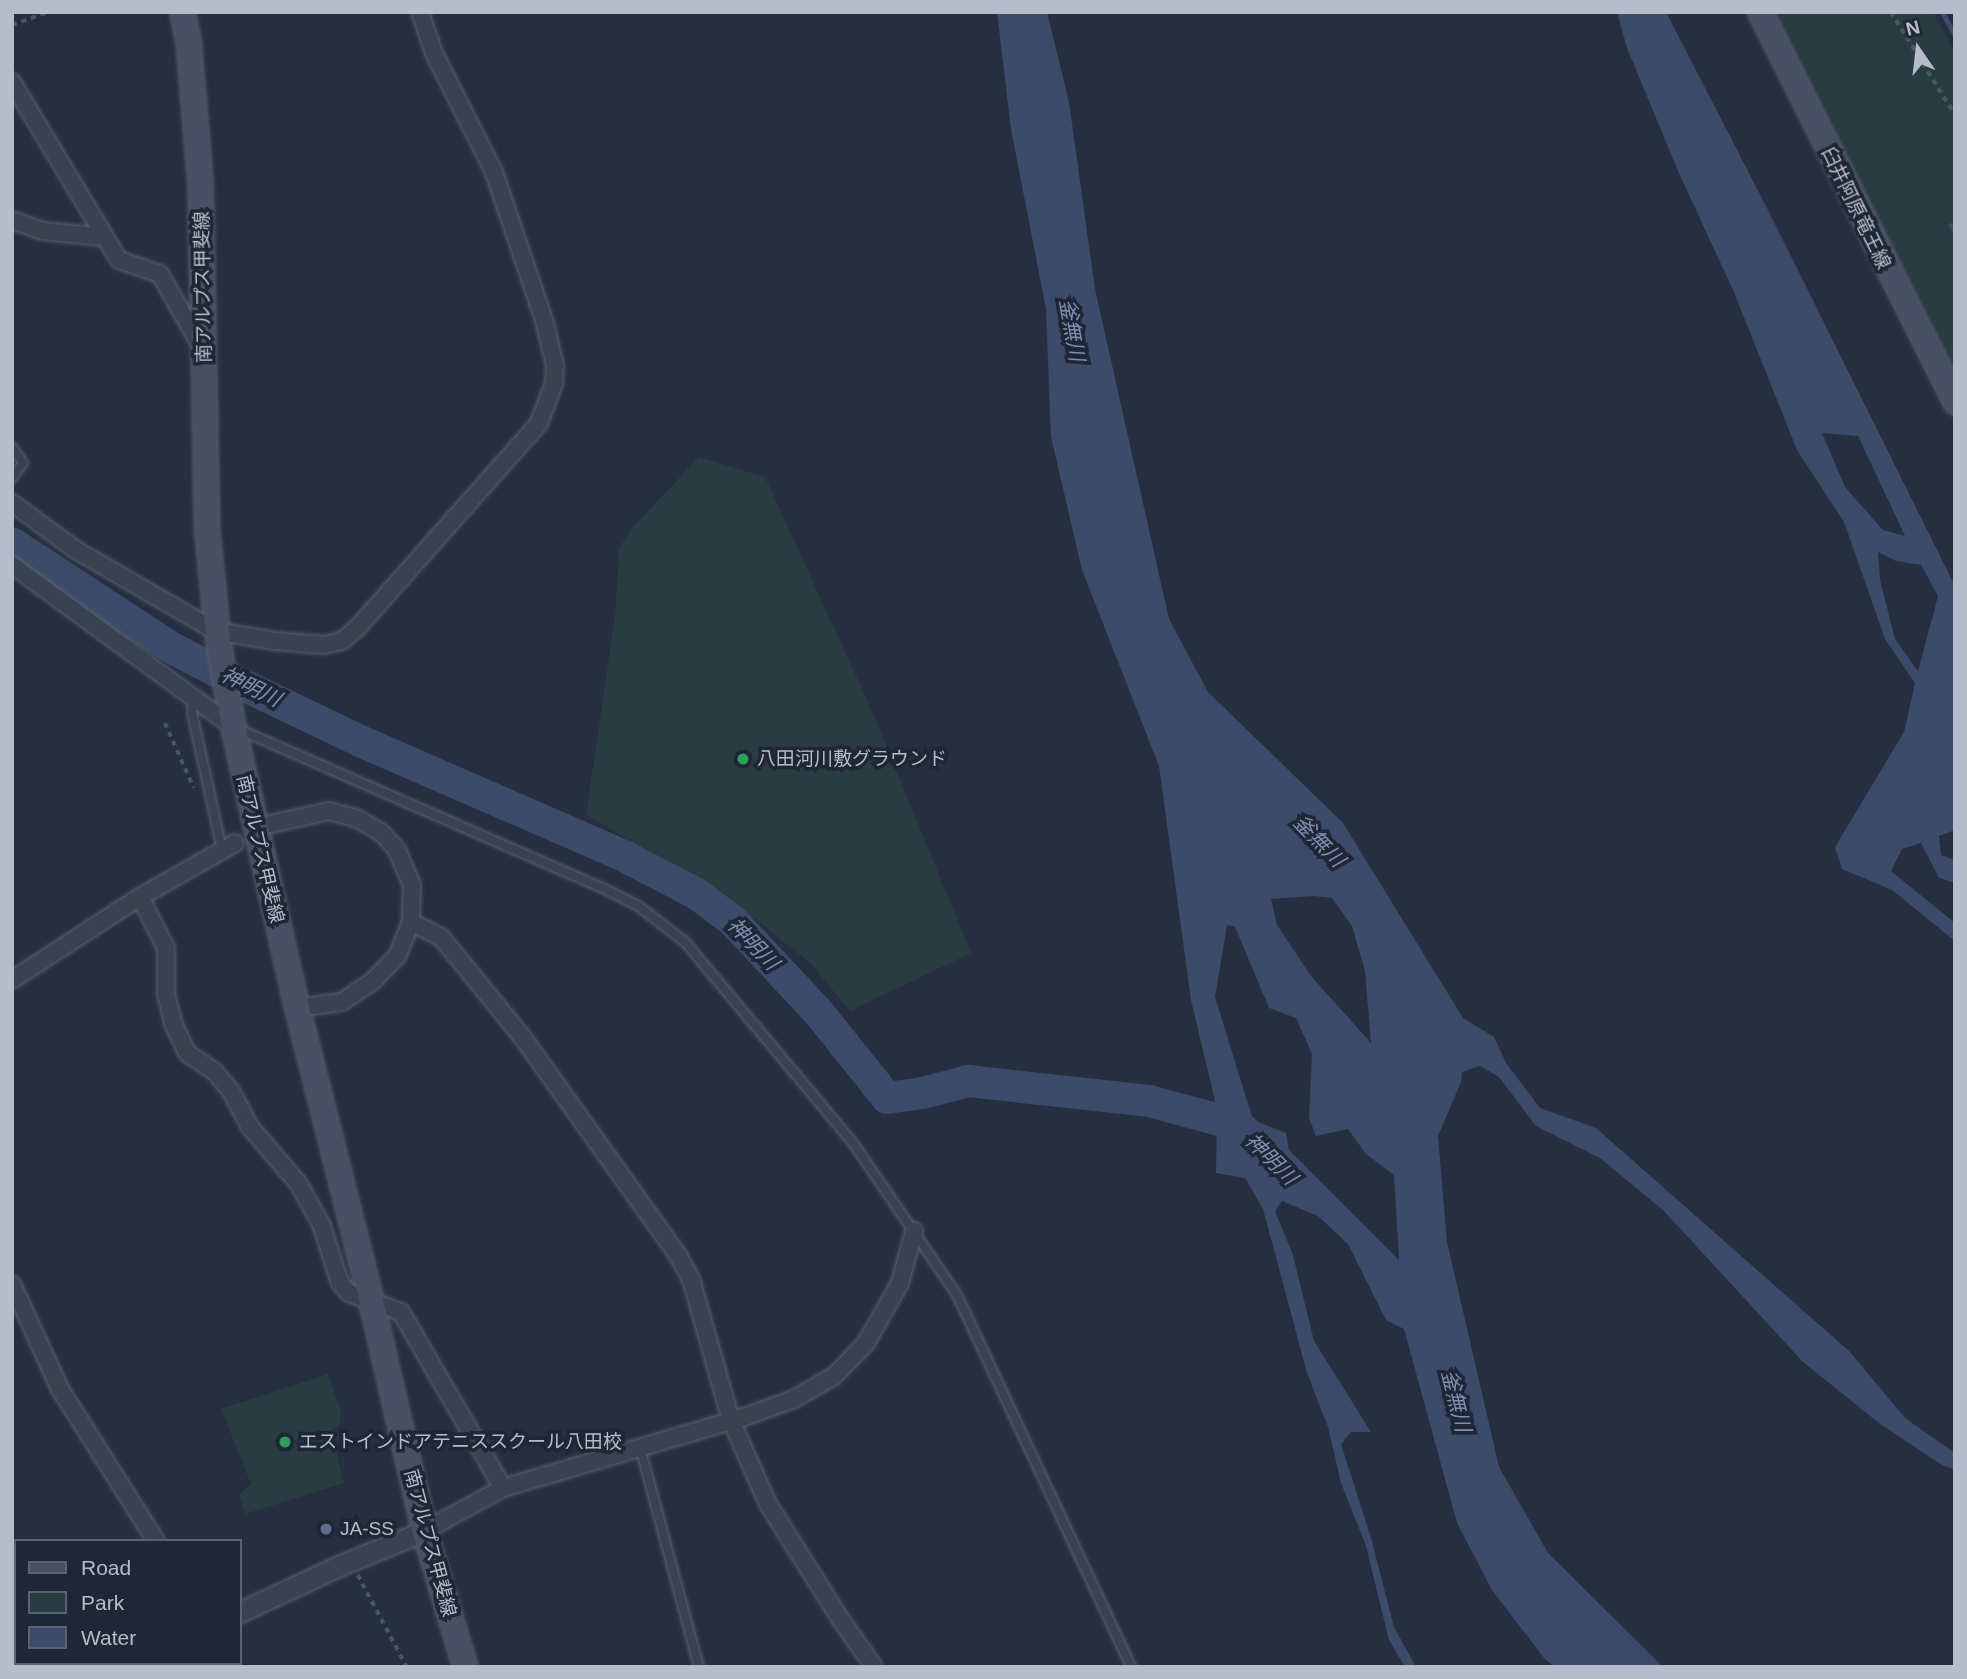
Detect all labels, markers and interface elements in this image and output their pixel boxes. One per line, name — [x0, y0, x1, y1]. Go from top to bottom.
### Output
north arrow — [1883, 14, 1953, 84]
text: N — [1904, 16, 1922, 40]
street label: 臼井阿原竜王線 — [1817, 143, 1895, 273]
street label: 南アルプス甲斐線 — [190, 211, 216, 363]
water label: 釜無川 — [1054, 297, 1090, 363]
water label: 神明川 — [217, 662, 285, 712]
place label: 八田河川敷グラウンド — [757, 748, 947, 770]
marker: 八田河川敷グラウンド — [735, 751, 751, 767]
street label: 南アルプス甲斐線 — [232, 772, 288, 926]
water label: 釜無川 — [1288, 810, 1350, 872]
water label: 神明川 — [722, 913, 784, 975]
water label: 神明川 — [1240, 1128, 1302, 1190]
water label: 釜無川 — [1436, 1367, 1476, 1435]
place label: エストインドアテニススクール八田校 — [299, 1431, 622, 1453]
marker: エストインドアテニススクール八田校 — [277, 1434, 293, 1450]
street label: 南アルプス甲斐線 — [399, 1467, 461, 1619]
place label: JA-SS — [340, 1518, 394, 1540]
marker: JA-SS — [318, 1521, 334, 1537]
legend — [14, 1539, 242, 1665]
text: Road — [81, 1556, 131, 1579]
text: Park — [81, 1591, 124, 1614]
text: Water — [81, 1626, 136, 1649]

